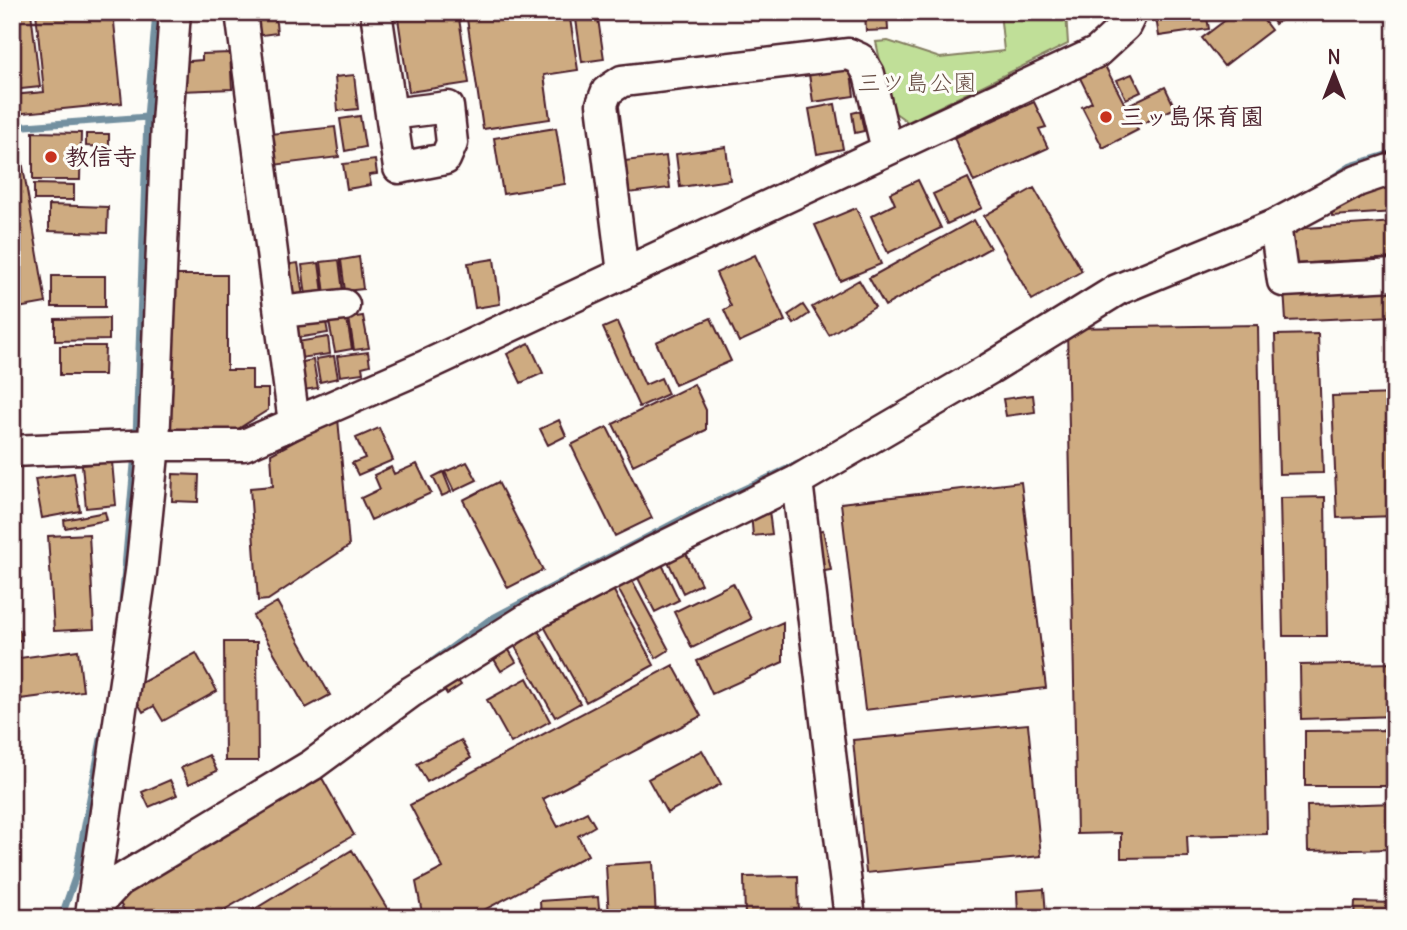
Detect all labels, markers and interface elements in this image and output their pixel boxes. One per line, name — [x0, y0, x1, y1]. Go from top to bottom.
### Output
north arrow — [1298, 38, 1368, 108]
text: N — [1327, 45, 1341, 69]
park label: 三ツ島公園 — [857, 67, 977, 97]
place label: 三ッ島保育園 — [1120, 101, 1264, 131]
marker: 三ッ島保育園 — [1098, 109, 1114, 125]
place label: 教信寺 — [65, 141, 137, 171]
marker: 教信寺 — [43, 149, 59, 165]

